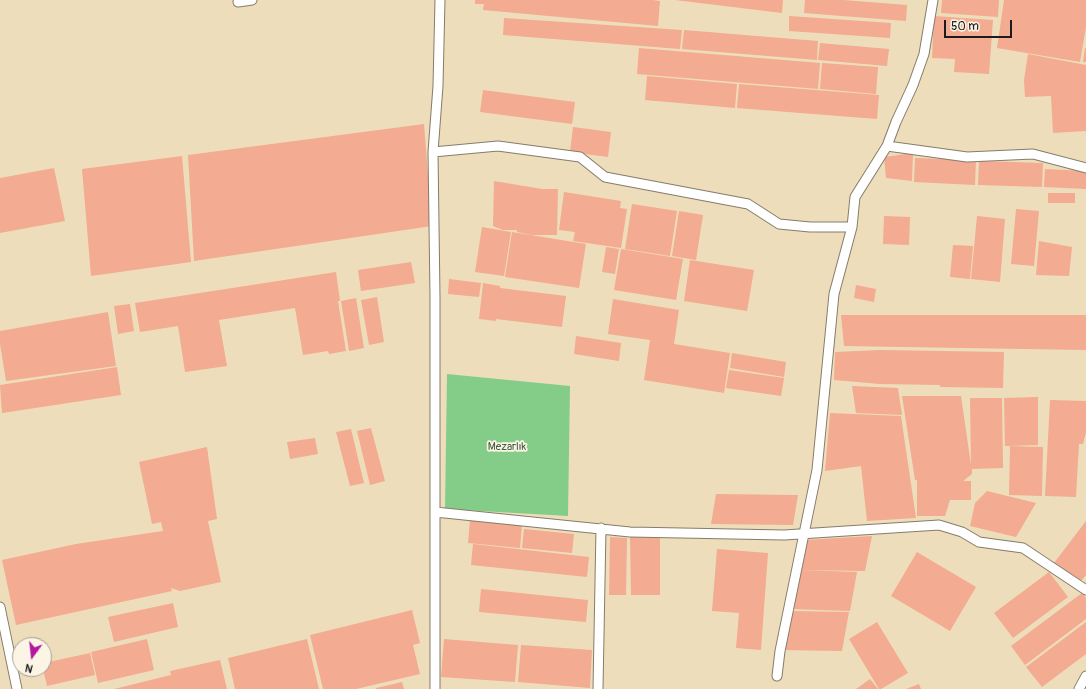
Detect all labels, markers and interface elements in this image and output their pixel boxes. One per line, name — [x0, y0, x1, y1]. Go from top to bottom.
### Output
scale bar — [946, 12, 1014, 38]
text: 50 m — [951, 19, 979, 34]
park label: Mezarlık — [488, 440, 526, 454]
north arrow — [12, 637, 52, 677]
text: N — [24, 661, 34, 675]

